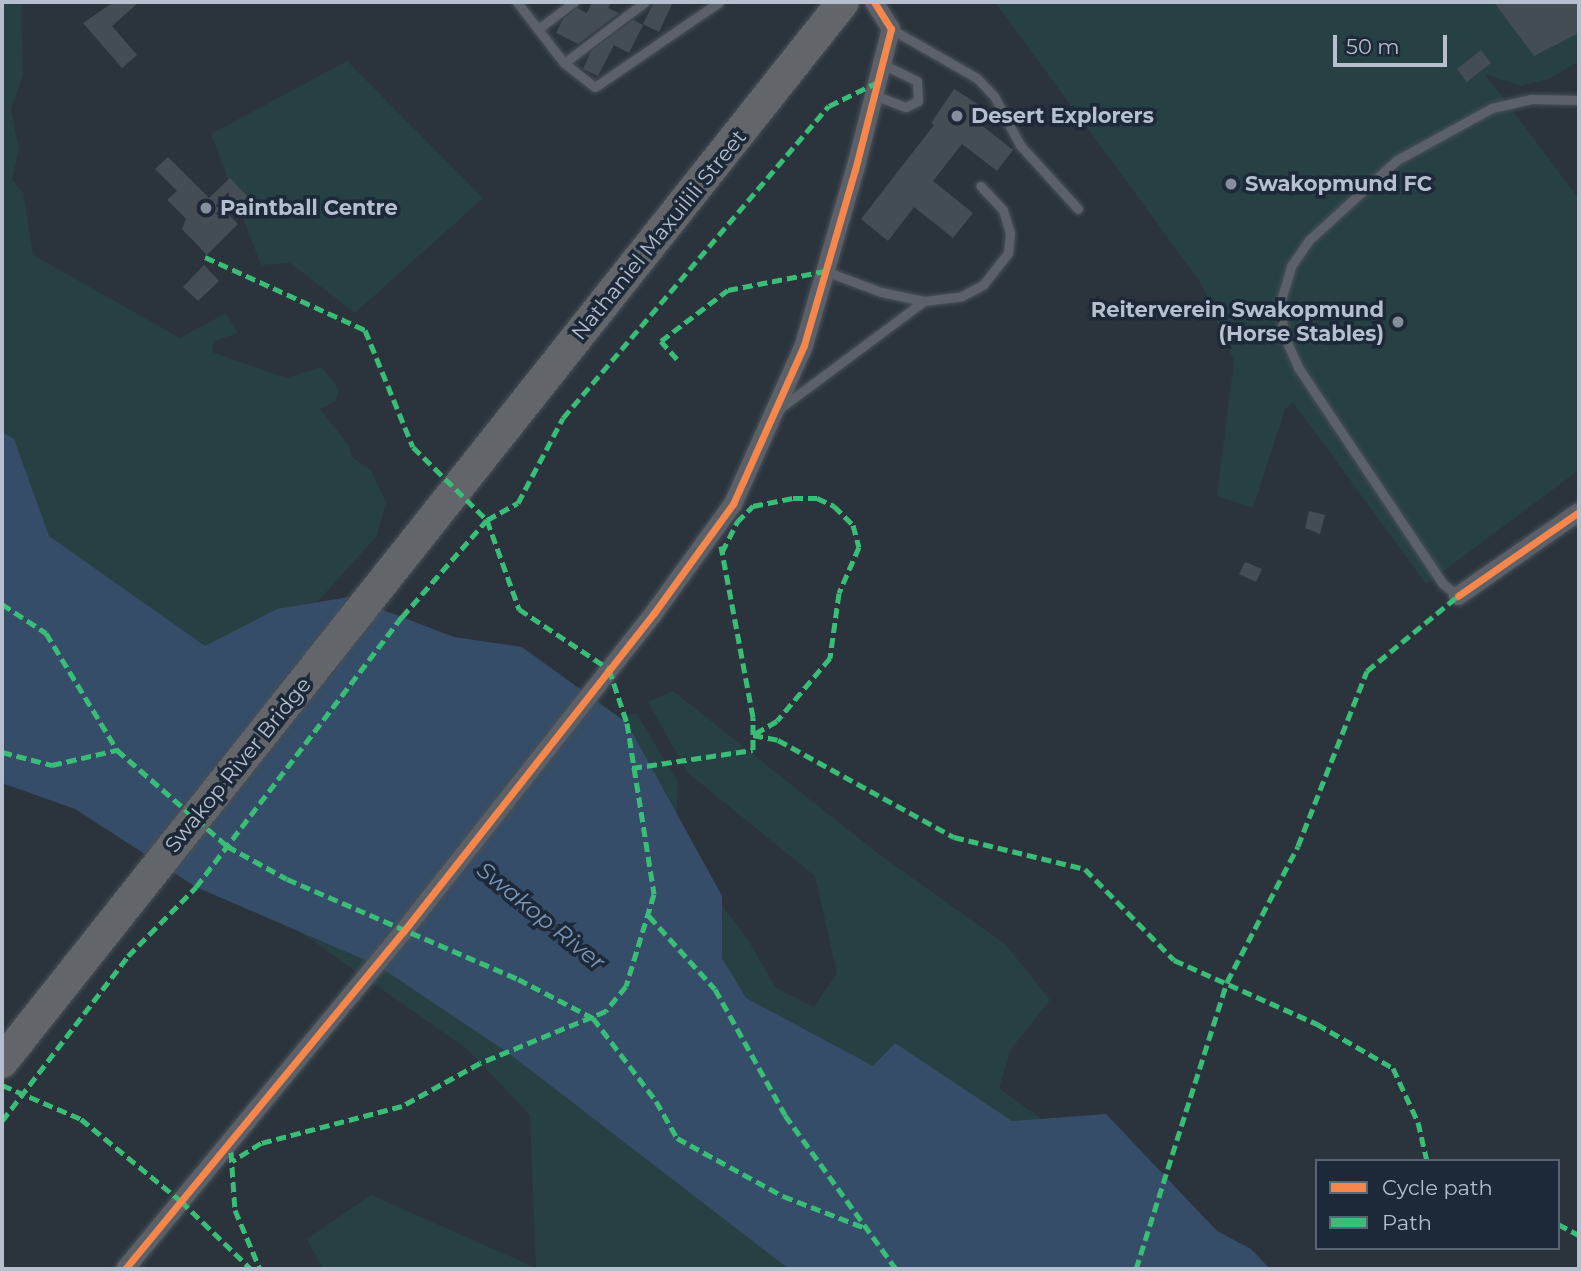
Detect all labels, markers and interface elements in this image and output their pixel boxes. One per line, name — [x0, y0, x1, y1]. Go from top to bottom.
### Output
scale bar — [1336, 21, 1450, 65]
text: 50 m — [1346, 34, 1400, 59]
place label: Desert Explorers — [971, 103, 1154, 129]
marker: Desert Explorers — [949, 108, 965, 124]
street label: Nathaniel Maxuilili Street — [566, 125, 752, 345]
place label: Swakopmund FC — [1245, 171, 1432, 197]
marker: Swakopmund FC — [1223, 176, 1239, 192]
place label: Paintball Centre — [220, 195, 398, 221]
marker: Paintball Centre — [198, 200, 214, 216]
place label: Reiterverein Swakopmund (Horse Stables) — [1091, 297, 1384, 347]
marker: Reiterverein Swakopmund (Horse Stables) — [1390, 314, 1406, 330]
street label: Swakop River Bridge — [160, 672, 316, 858]
water label: Swakop River — [471, 856, 611, 976]
legend — [1315, 1159, 1560, 1250]
text: Cycle path — [1382, 1175, 1493, 1200]
text: Path — [1382, 1210, 1432, 1235]

